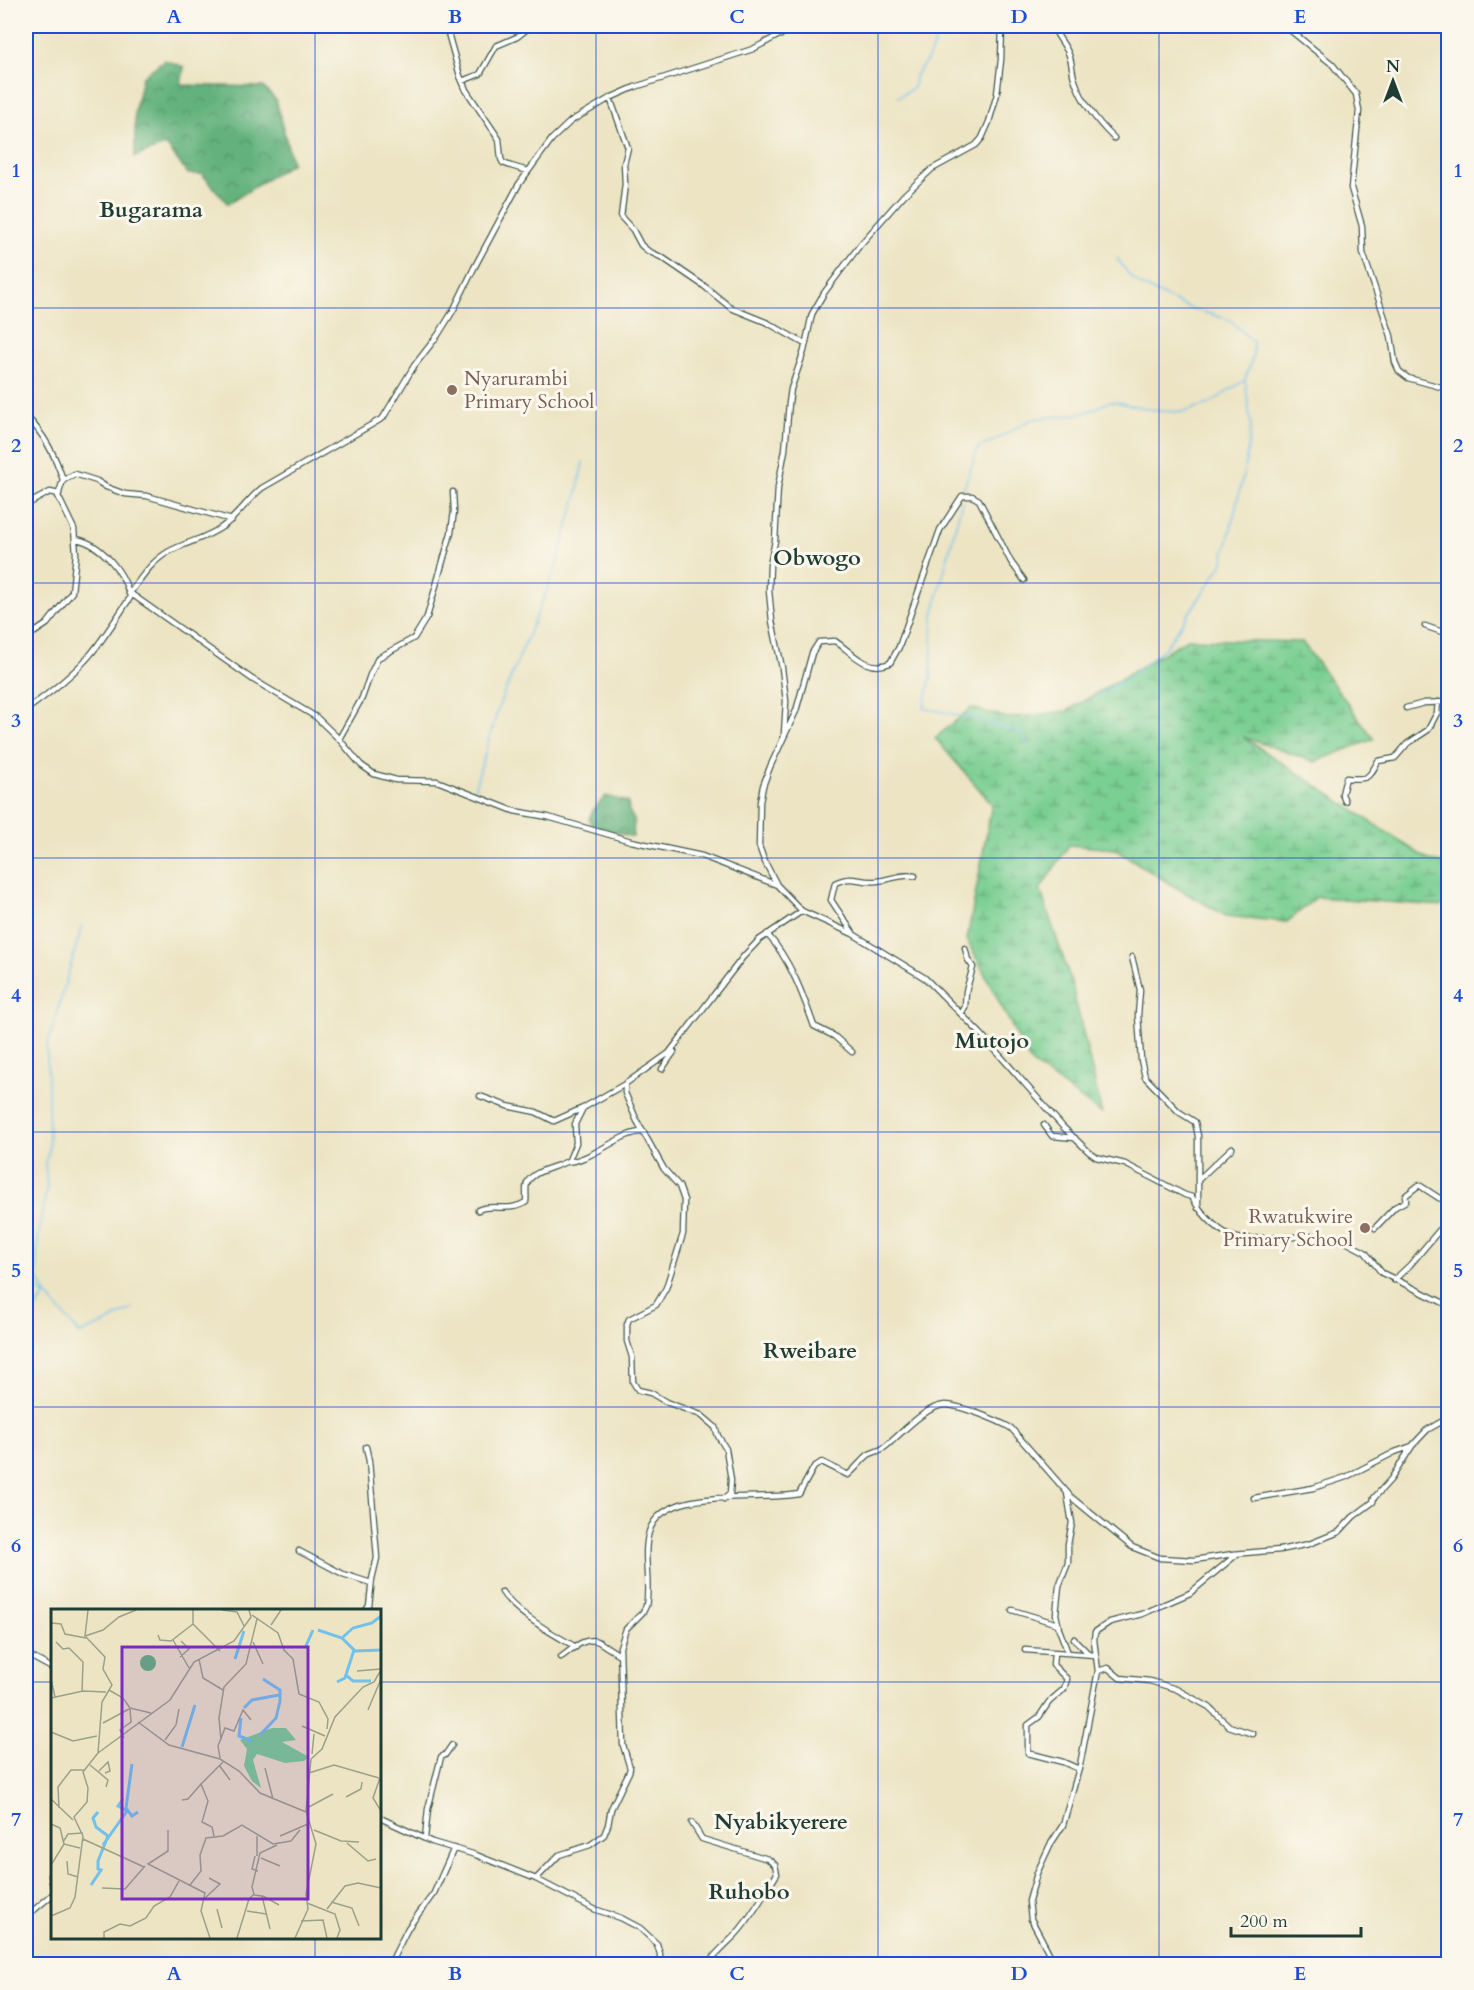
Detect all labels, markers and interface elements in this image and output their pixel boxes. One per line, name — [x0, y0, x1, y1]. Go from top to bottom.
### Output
text: A — [166, 3, 182, 30]
text: B — [448, 3, 462, 30]
text: C — [729, 3, 745, 30]
text: D — [1010, 3, 1028, 30]
text: E — [1294, 3, 1306, 30]
north arrow — [1363, 51, 1423, 111]
text: N — [1386, 56, 1400, 78]
text: 1 — [11, 157, 21, 184]
text: 1 — [1453, 157, 1463, 184]
district label: Bugarama — [99, 195, 203, 225]
place label: Nyarurambi Primary School — [464, 365, 594, 415]
marker: Nyarurambi Primary School — [445, 383, 459, 397]
text: 2 — [11, 432, 21, 459]
text: 2 — [1453, 432, 1463, 459]
district label: Obwogo — [773, 543, 861, 573]
text: 3 — [11, 707, 21, 734]
text: 3 — [1453, 707, 1463, 734]
text: 4 — [11, 982, 21, 1009]
text: 4 — [1453, 982, 1463, 1009]
district label: Mutojo — [955, 1026, 1029, 1056]
place label: Rwatukwire Primary School — [1223, 1203, 1353, 1253]
marker: Rwatukwire Primary School — [1358, 1221, 1372, 1235]
text: 5 — [11, 1257, 21, 1284]
text: 5 — [1453, 1257, 1463, 1284]
district label: Rweibare — [763, 1336, 857, 1366]
text: 6 — [11, 1532, 21, 1559]
text: 6 — [1453, 1532, 1463, 1559]
inset map — [51, 1609, 381, 1939]
text: 7 — [11, 1806, 21, 1833]
text: 7 — [1453, 1806, 1463, 1833]
district label: Nyabikyerere — [714, 1807, 848, 1837]
district label: Ruhobo — [708, 1877, 790, 1907]
scale bar — [1231, 1900, 1362, 1938]
text: 200 m — [1240, 1909, 1288, 1934]
text: A — [166, 1960, 182, 1987]
text: B — [448, 1960, 462, 1987]
text: C — [729, 1960, 745, 1987]
text: D — [1010, 1960, 1028, 1987]
text: E — [1294, 1960, 1306, 1987]

